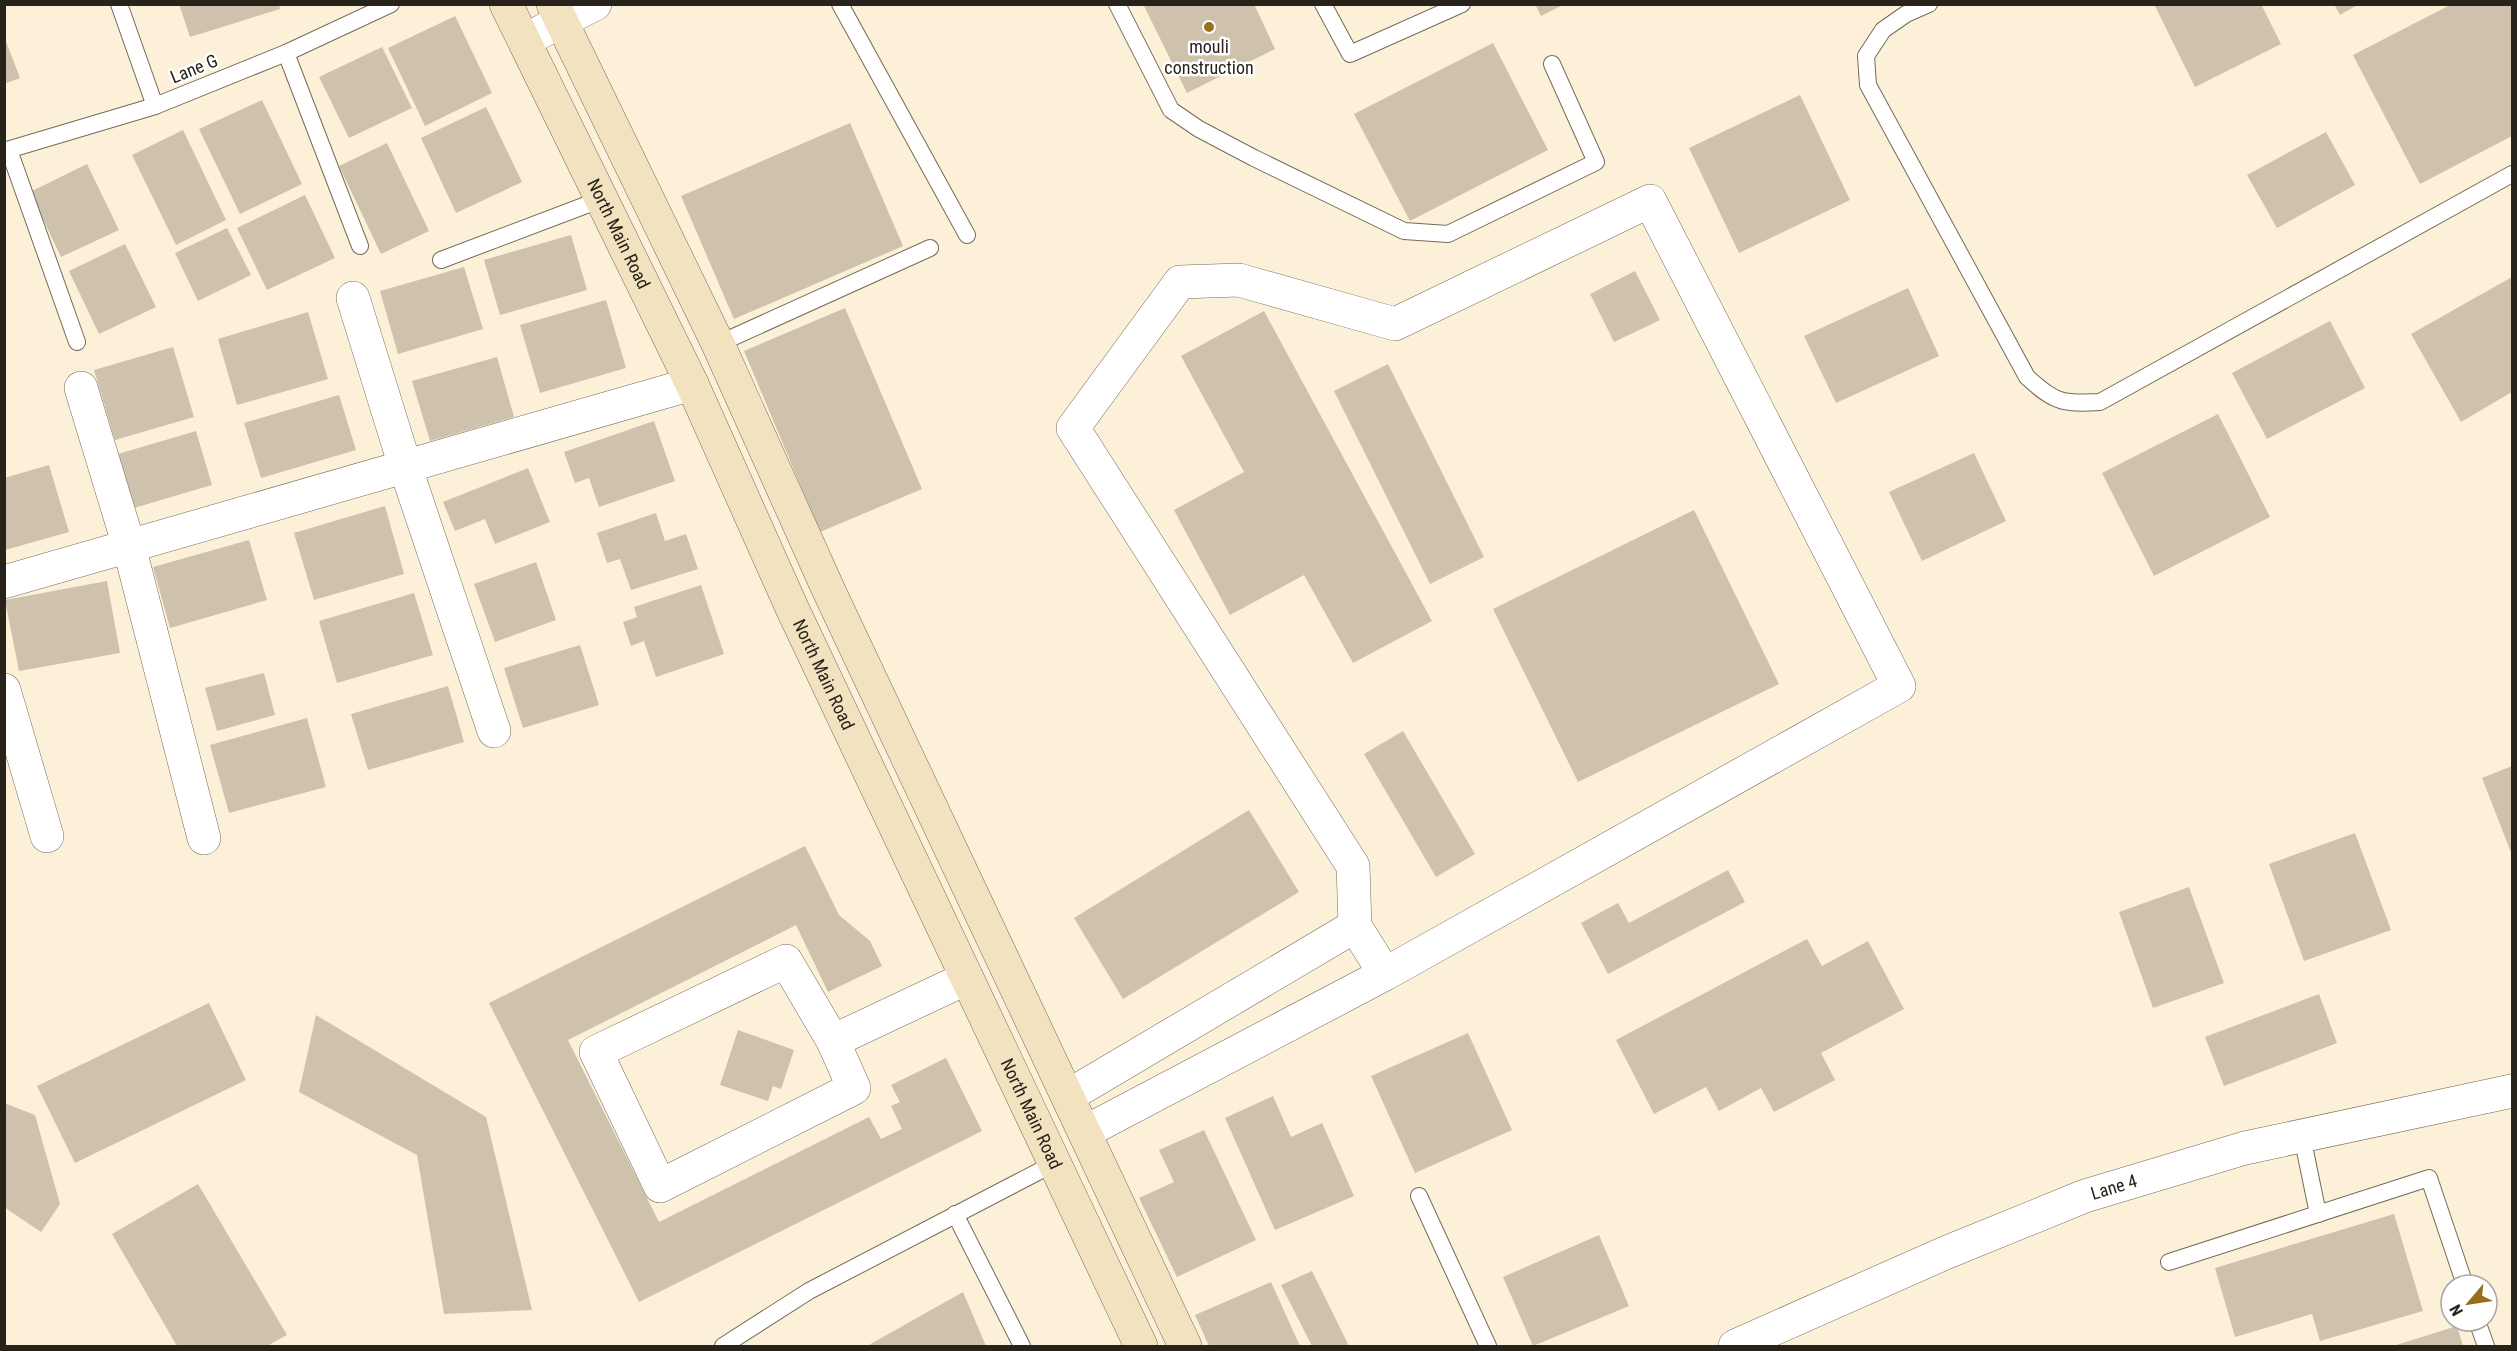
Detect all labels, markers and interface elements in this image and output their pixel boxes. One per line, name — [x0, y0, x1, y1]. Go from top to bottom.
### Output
marker: mouli construction — [1202, 20, 1216, 34]
place label: mouli construction — [1164, 36, 1254, 78]
street label: Lane G — [167, 50, 221, 87]
street label: North Main Road — [583, 175, 655, 292]
street label: North Main Road — [789, 616, 859, 733]
street label: North Main Road — [997, 1055, 1067, 1172]
street label: Lane 4 — [2088, 1170, 2140, 1204]
north arrow — [2439, 1273, 2499, 1333]
text: N — [2446, 1301, 2467, 1319]

